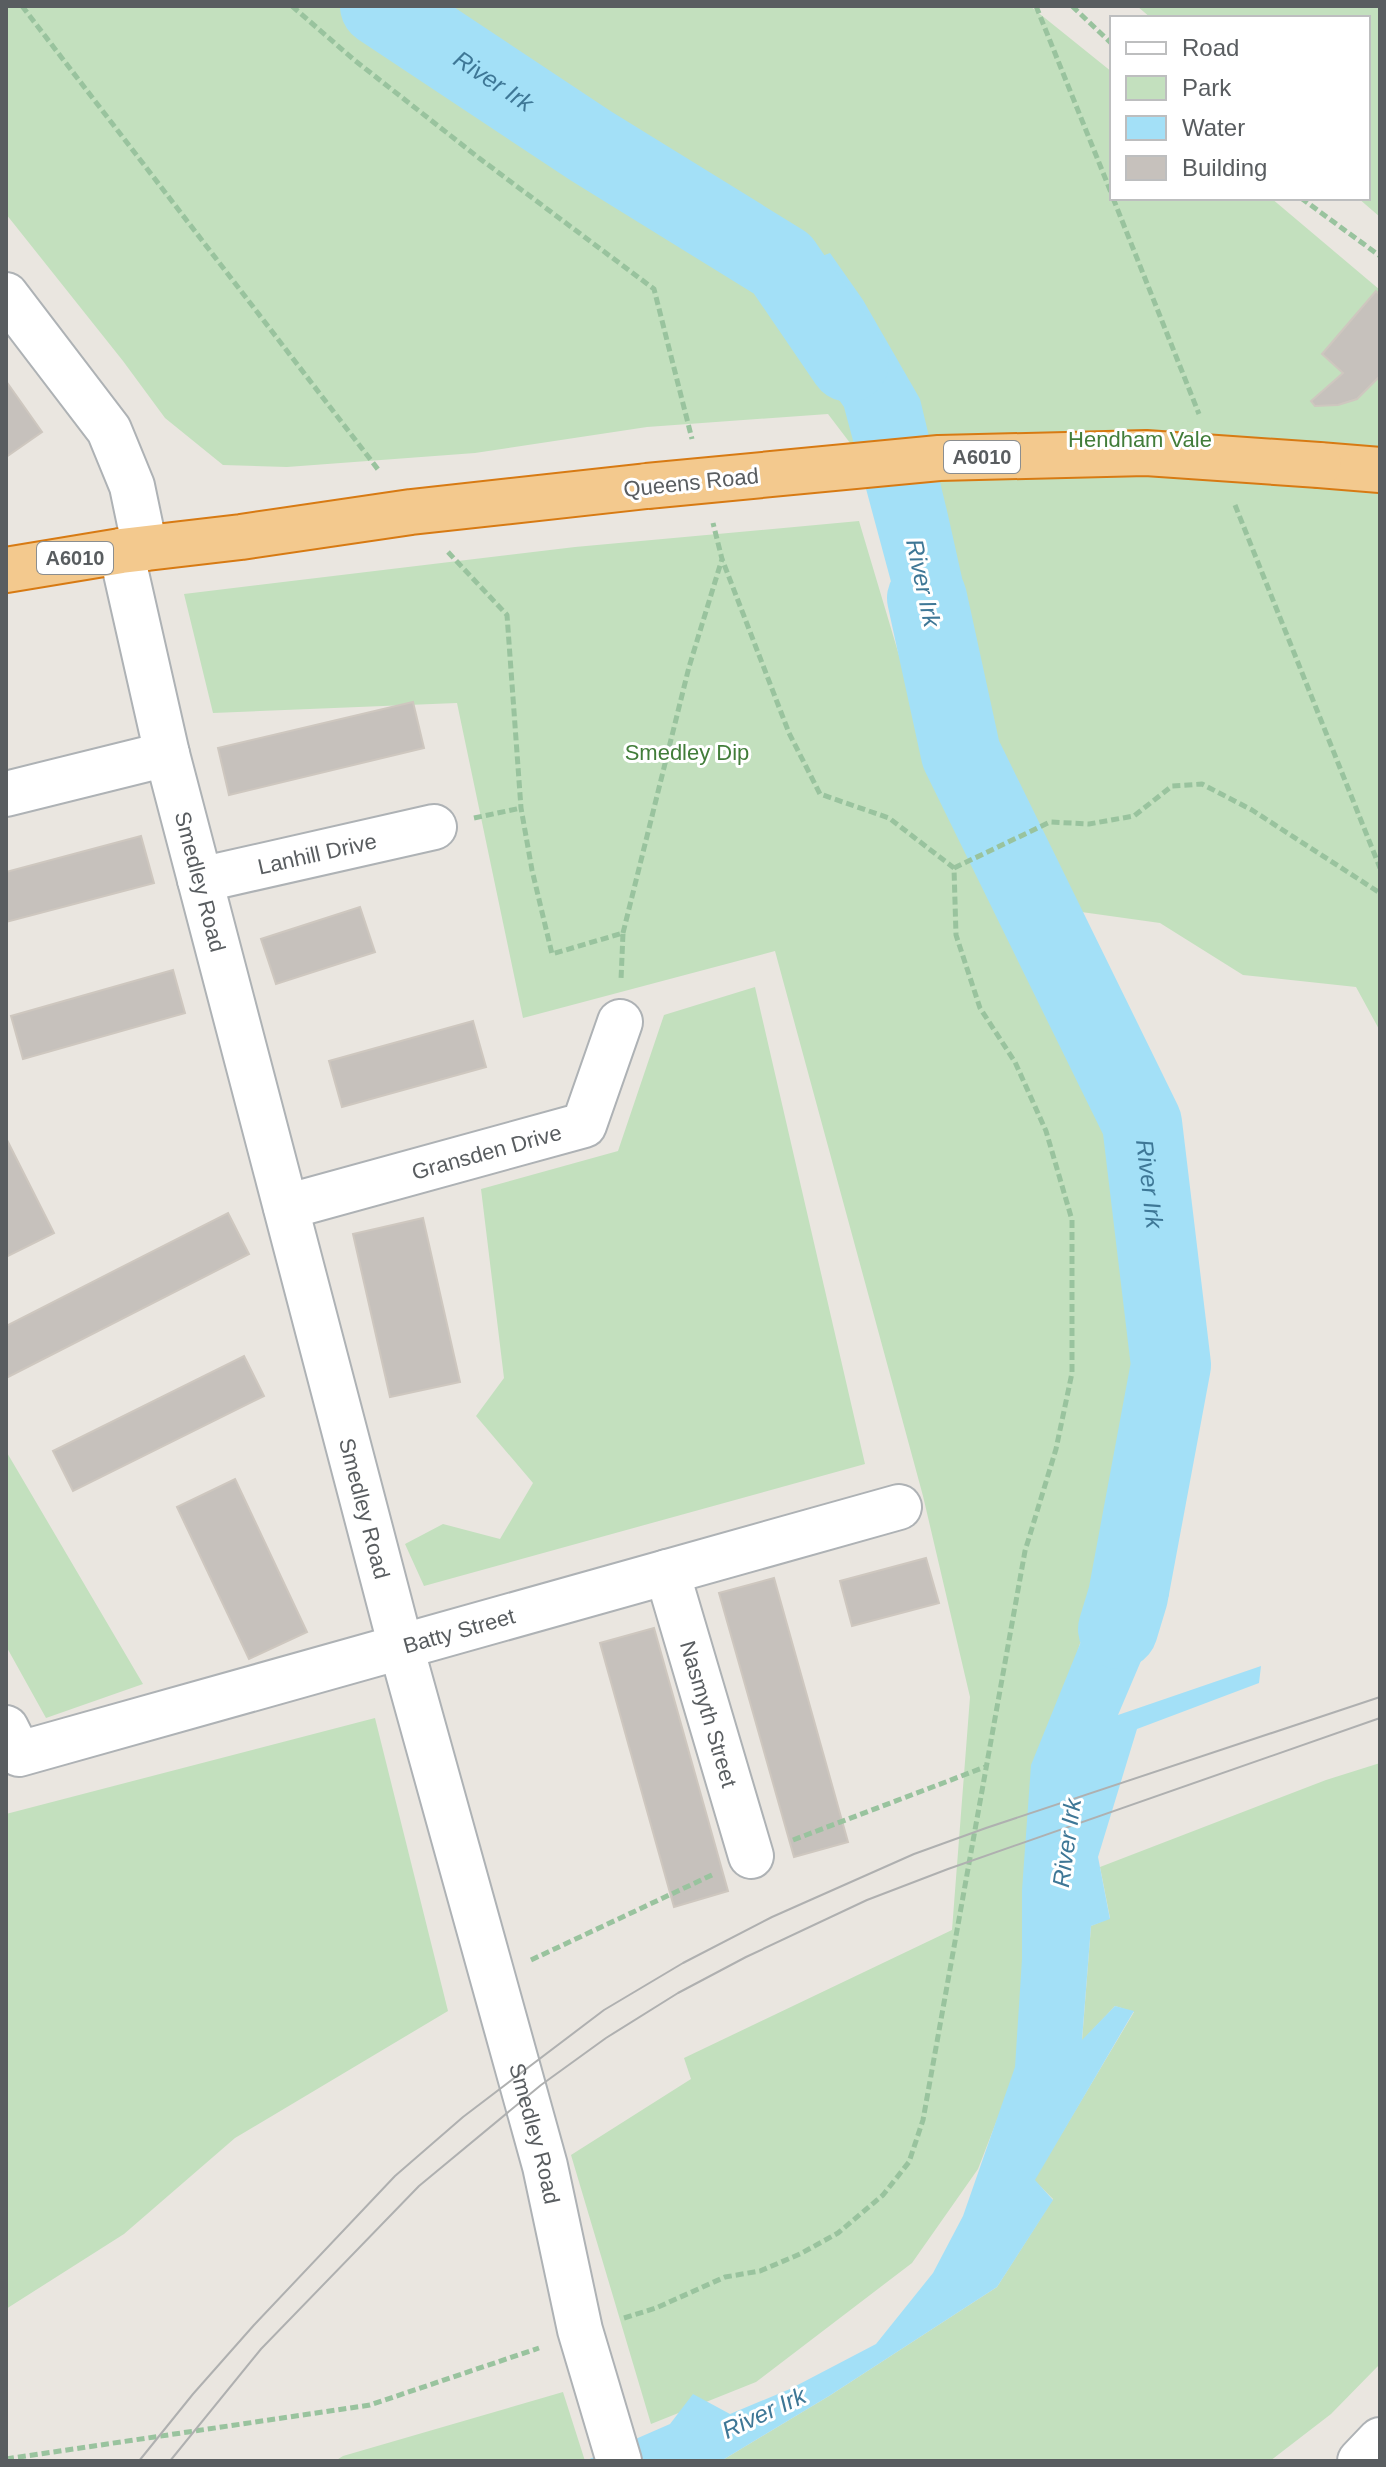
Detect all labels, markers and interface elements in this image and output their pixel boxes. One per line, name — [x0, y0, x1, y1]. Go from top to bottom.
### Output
legend — [1110, 16, 1370, 200]
text: Road — [1182, 34, 1239, 61]
water label: River Irk — [449, 45, 540, 118]
text: Park — [1182, 74, 1232, 101]
text: Water — [1182, 114, 1245, 141]
text: Building — [1182, 154, 1267, 181]
park label: Hendham Vale — [1068, 427, 1212, 452]
road number: A6010 — [944, 441, 1020, 473]
street label: Queens Road — [622, 463, 760, 502]
water label: River Irk — [901, 536, 946, 631]
road number: A6010 — [37, 542, 113, 574]
park label: Smedley Dip — [625, 740, 749, 765]
street label: Smedley Road — [170, 809, 230, 955]
street label: Lanhill Drive — [255, 828, 379, 880]
street label: Gransden Drive — [409, 1120, 564, 1185]
water label: River Irk — [1131, 1138, 1169, 1232]
street label: Smedley Road — [334, 1435, 395, 1582]
street label: Batty Street — [400, 1603, 518, 1659]
street label: Nasmyth Street — [675, 1638, 742, 1790]
water label: River Irk — [1047, 1795, 1086, 1889]
street label: Smedley Road — [504, 2061, 565, 2206]
water label: River Irk — [718, 2381, 812, 2444]

